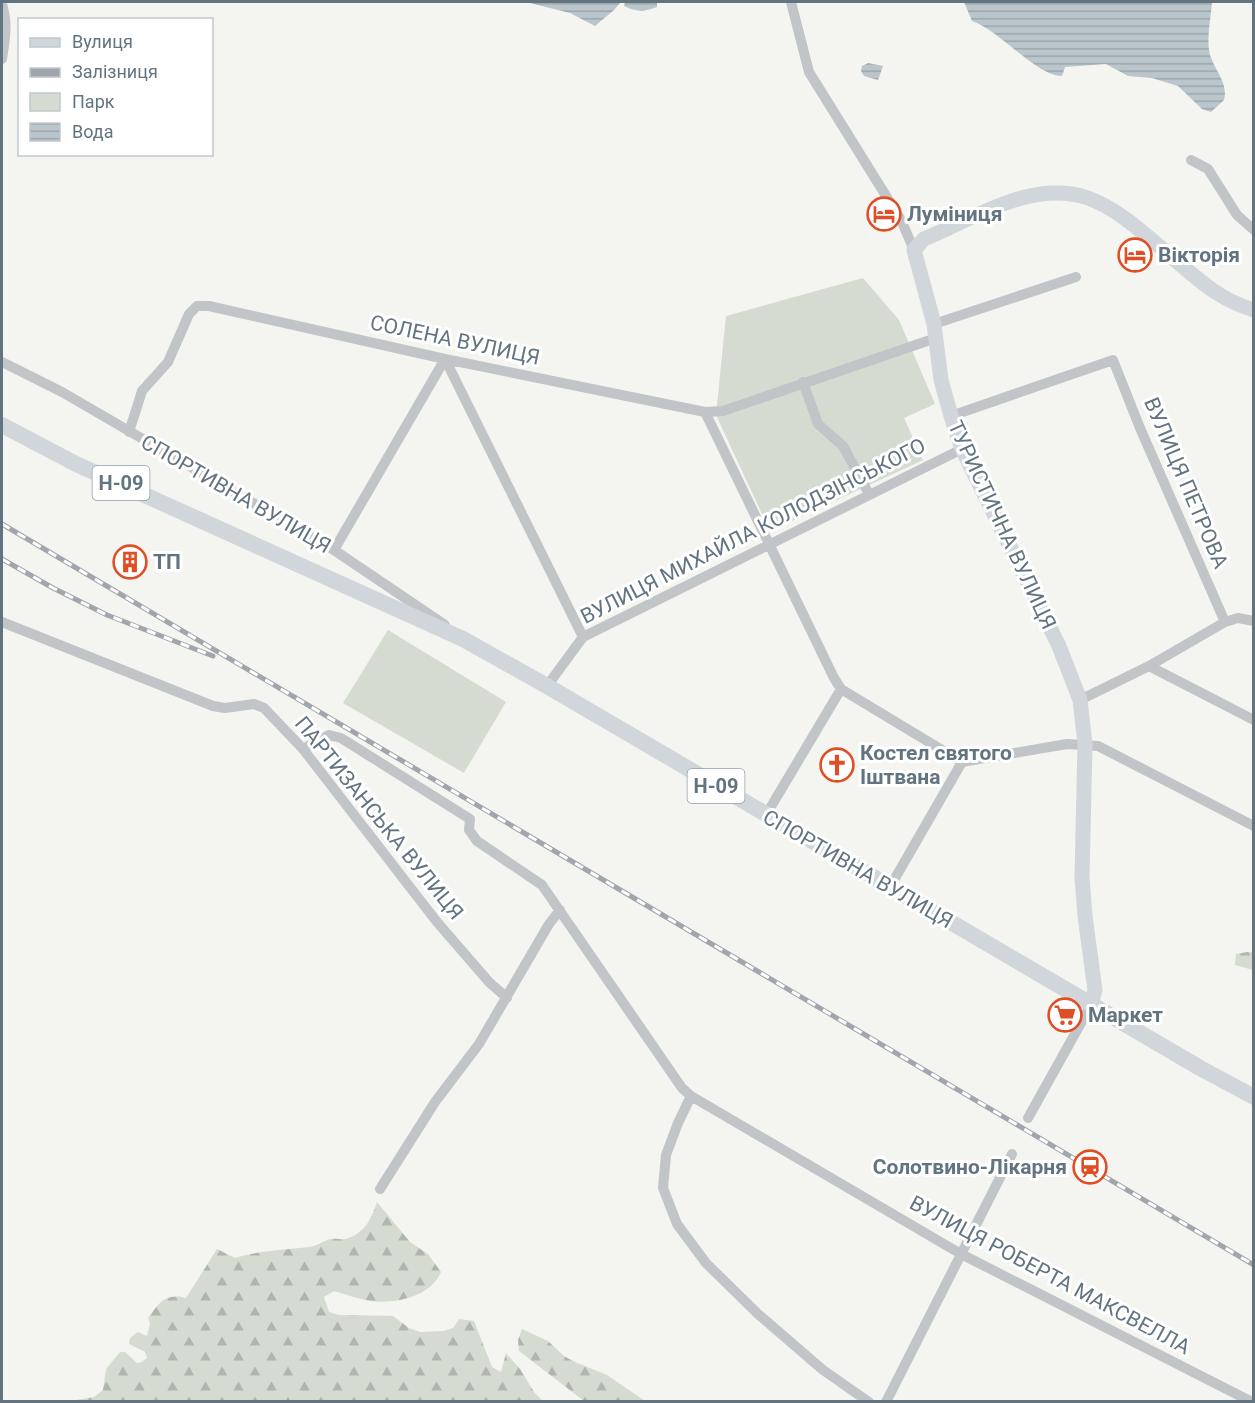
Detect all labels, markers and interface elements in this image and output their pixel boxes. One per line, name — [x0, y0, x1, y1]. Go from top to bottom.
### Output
legend — [18, 18, 213, 156]
text: Вулиця — [72, 31, 133, 52]
text: Залізниця — [72, 61, 158, 82]
text: Парк — [72, 91, 115, 112]
text: Вода — [72, 121, 114, 142]
hotel icon: Луміниця — [866, 196, 902, 232]
place label: Луміниця — [907, 202, 1002, 226]
hotel icon: Вікторія — [1117, 237, 1153, 273]
place label: Вікторія — [1158, 243, 1240, 267]
street label: СОЛЕНА ВУЛИЦЯ — [368, 310, 542, 370]
street label: ВУЛИЦЯ ПЕТРОВА — [1139, 394, 1233, 572]
street label: ТУРИСТИЧНА ВУЛИЦЯ — [943, 417, 1061, 633]
street label: СПОРТИВНА ВУЛИЦЯ — [137, 430, 335, 558]
street label: ВУЛИЦЯ МИХАЙЛА КОЛОДЗІНСЬКОГО — [577, 433, 929, 629]
road number: Н-09 — [92, 466, 150, 500]
building icon: ТП — [112, 544, 148, 580]
place label: ТП — [153, 550, 181, 574]
street label: ПАРТИЗАНСЬКА ВУЛИЦЯ — [290, 712, 468, 924]
place label: Костел святого Іштвана — [860, 741, 1012, 789]
church icon: Костел святого Іштвана — [819, 747, 855, 783]
road number: Н-09 — [688, 769, 744, 803]
street label: СПОРТИВНА ВУЛИЦЯ — [759, 805, 957, 933]
supermarket icon: Маркет — [1047, 997, 1083, 1033]
place label: Маркет — [1088, 1003, 1163, 1027]
station icon: Солотвино-Лікарня — [1072, 1149, 1108, 1185]
place label: Солотвино-Лікарня — [873, 1155, 1067, 1179]
street label: ВУЛИЦЯ РОБЕРТА МАКСВЕЛЛА — [906, 1191, 1195, 1359]

